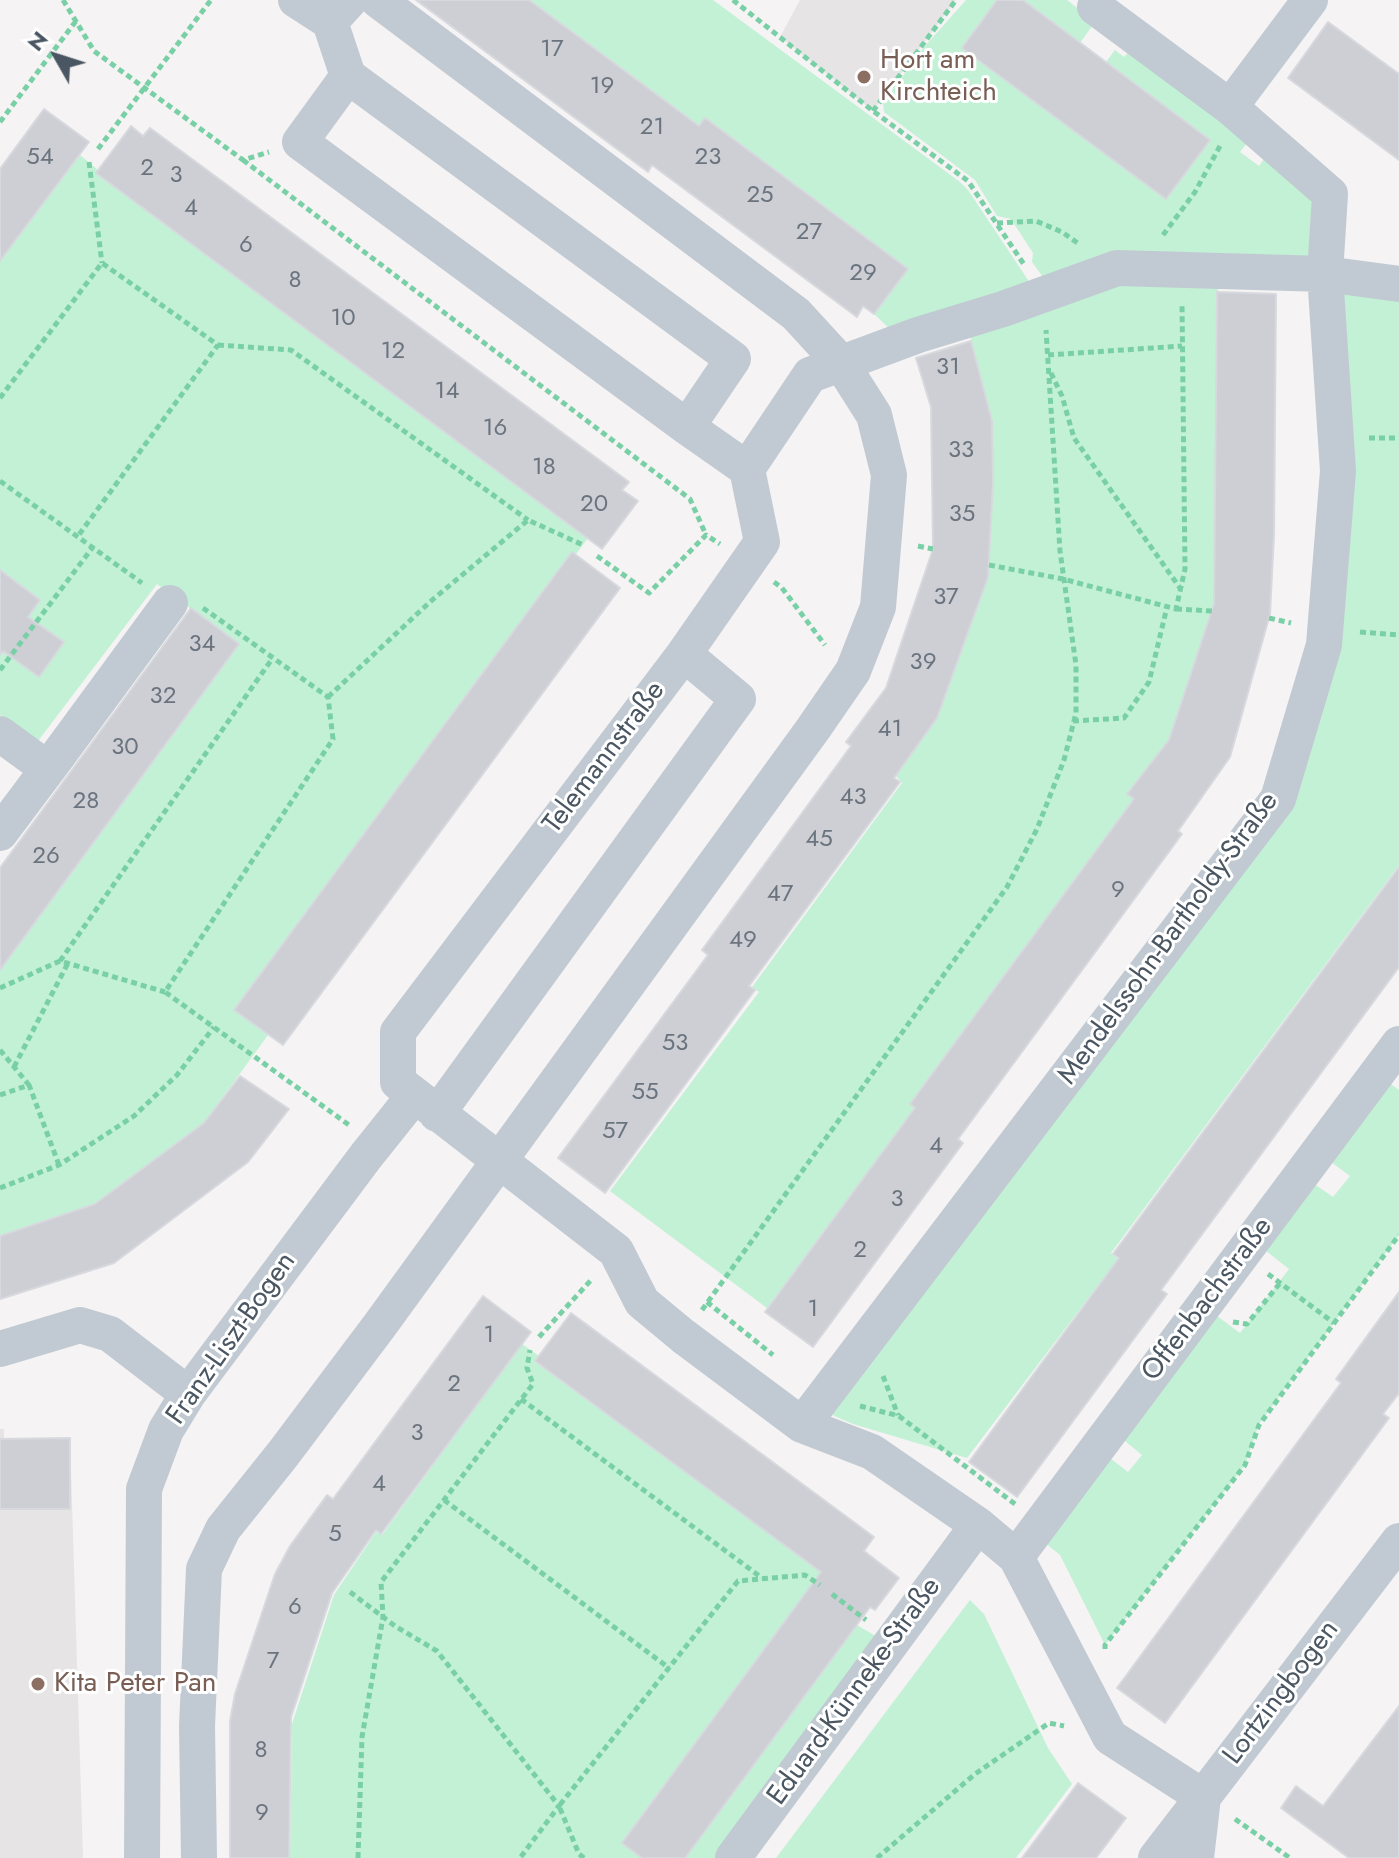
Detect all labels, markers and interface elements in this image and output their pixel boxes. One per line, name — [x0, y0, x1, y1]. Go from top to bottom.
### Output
north arrow — [16, 16, 96, 96]
text: N — [19, 24, 55, 58]
house number: 17 — [540, 36, 564, 64]
place label: Hort am Kirchteich — [880, 44, 997, 110]
marker: Hort am Kirchteich — [855, 68, 873, 86]
house number: 19 — [590, 73, 614, 101]
house number: 21 — [640, 114, 664, 142]
house number: 54 — [26, 144, 54, 172]
house number: 23 — [695, 144, 721, 172]
house number: 2 — [140, 155, 154, 183]
house number: 3 — [169, 162, 183, 190]
house number: 25 — [746, 182, 774, 210]
house number: 4 — [184, 195, 198, 223]
house number: 27 — [796, 219, 822, 247]
house number: 6 — [239, 232, 253, 260]
house number: 29 — [849, 260, 877, 288]
house number: 8 — [288, 267, 302, 295]
house number: 10 — [330, 305, 356, 333]
house number: 12 — [381, 338, 405, 366]
house number: 31 — [936, 354, 960, 382]
house number: 14 — [435, 378, 459, 406]
house number: 16 — [483, 415, 507, 443]
house number: 33 — [948, 437, 974, 465]
house number: 18 — [532, 454, 556, 482]
house number: 20 — [580, 491, 608, 519]
house number: 35 — [949, 501, 975, 529]
house number: 37 — [933, 584, 959, 612]
house number: 34 — [188, 631, 216, 659]
house number: 39 — [910, 649, 936, 677]
street label: Telemannstraße — [537, 675, 673, 841]
house number: 32 — [150, 683, 176, 711]
house number: 41 — [878, 716, 902, 744]
house number: 30 — [111, 734, 139, 762]
house number: 43 — [839, 784, 867, 812]
street label: Mendelssohn-Bartholdy-Straße — [1052, 786, 1286, 1092]
house number: 28 — [73, 788, 99, 816]
house number: 45 — [805, 826, 833, 854]
house number: 26 — [32, 843, 60, 871]
house number: 9 — [1111, 877, 1125, 905]
house number: 47 — [767, 881, 793, 909]
house number: 49 — [729, 927, 757, 955]
house number: 53 — [662, 1030, 688, 1058]
house number: 55 — [631, 1079, 659, 1107]
house number: 57 — [602, 1118, 628, 1146]
house number: 4 — [929, 1133, 943, 1161]
house number: 3 — [890, 1186, 904, 1214]
street label: Offenbachstraße — [1136, 1212, 1280, 1388]
house number: 2 — [853, 1237, 867, 1265]
street label: Franz-Liszt-Bogen — [160, 1246, 304, 1432]
house number: 1 — [808, 1296, 818, 1324]
house number: 1 — [484, 1322, 494, 1350]
house number: 2 — [447, 1371, 461, 1399]
house number: 3 — [410, 1420, 424, 1448]
house number: 4 — [372, 1471, 386, 1499]
house number: 5 — [328, 1521, 342, 1549]
street label: Eduard-Künneke-Straße — [761, 1572, 949, 1812]
house number: 6 — [288, 1594, 302, 1622]
street label: Lortzingbogen — [1217, 1614, 1347, 1772]
house number: 7 — [267, 1648, 279, 1676]
place label: Kita Peter Pan — [54, 1667, 216, 1701]
marker: Kita Peter Pan — [29, 1675, 47, 1693]
house number: 8 — [254, 1737, 268, 1765]
house number: 9 — [255, 1800, 269, 1828]

